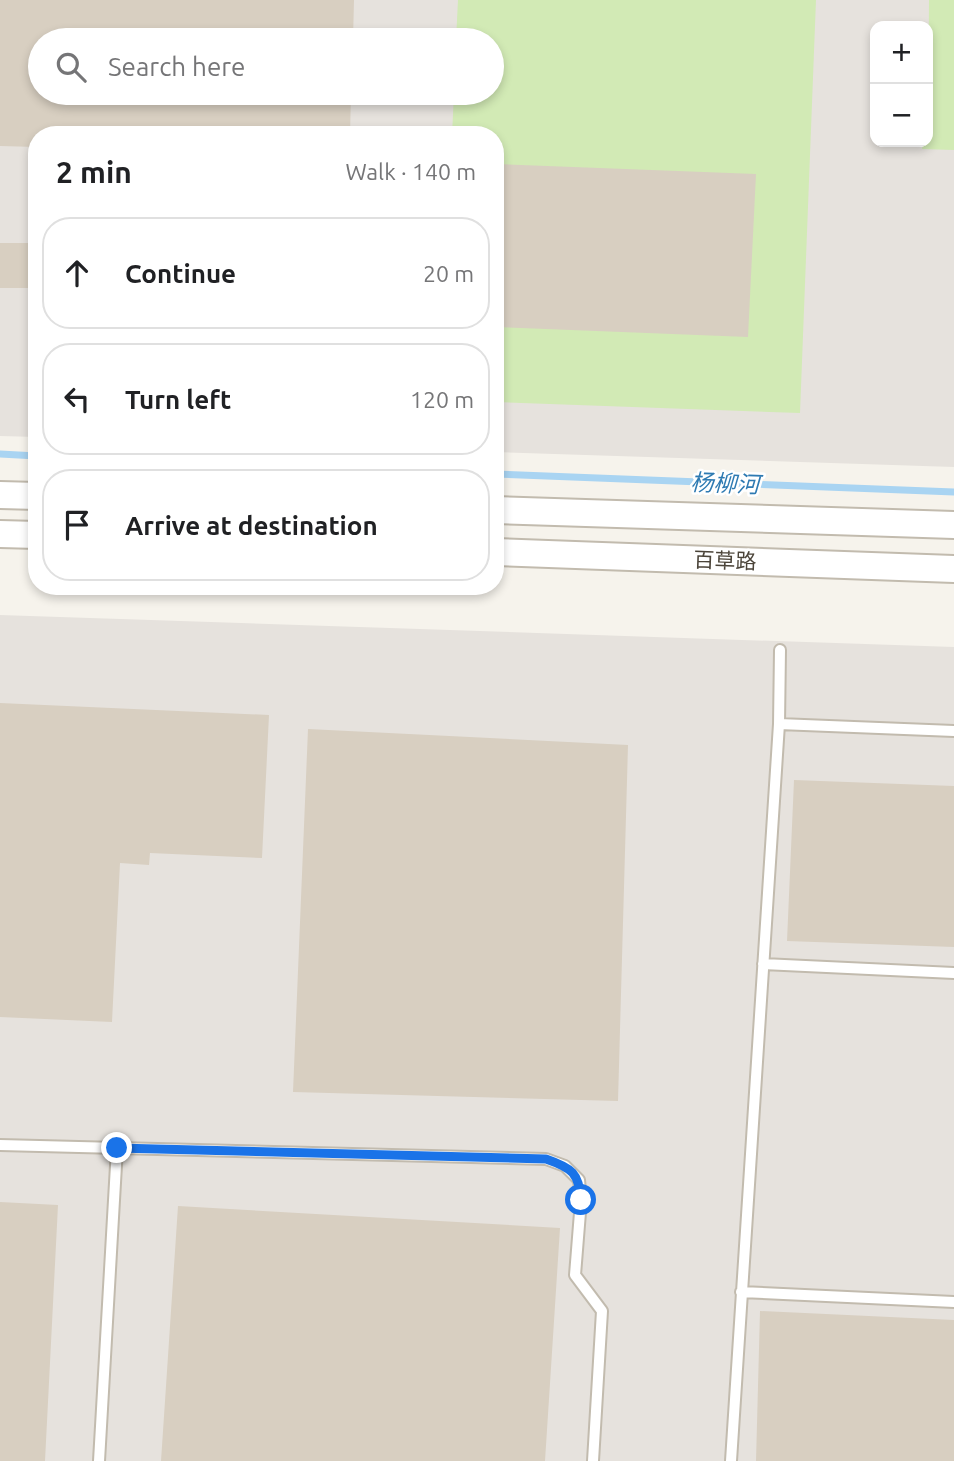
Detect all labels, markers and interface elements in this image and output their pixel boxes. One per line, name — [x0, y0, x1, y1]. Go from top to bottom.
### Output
map controls — [870, 21, 933, 147]
button: + — [870, 21, 933, 84]
search box — [28, 28, 504, 105]
icon: search — [52, 48, 90, 86]
text: Search here — [108, 52, 245, 81]
button: − — [870, 84, 933, 147]
text: 2 min — [56, 155, 132, 189]
text: Walk · 140 m — [345, 159, 476, 184]
icon: ahead — [58, 254, 96, 292]
text: Continue — [125, 259, 236, 288]
text: 20 m — [423, 261, 474, 286]
icon: left — [58, 380, 96, 418]
text: Turn left — [125, 385, 231, 414]
text: 120 m — [410, 387, 474, 412]
water label: 杨柳河 — [690, 469, 764, 497]
icon: arrive — [58, 506, 96, 544]
text: Arrive at destination — [125, 511, 378, 540]
street label: 百草路 — [693, 547, 757, 573]
route end — [101, 1132, 132, 1163]
route start — [565, 1184, 596, 1215]

